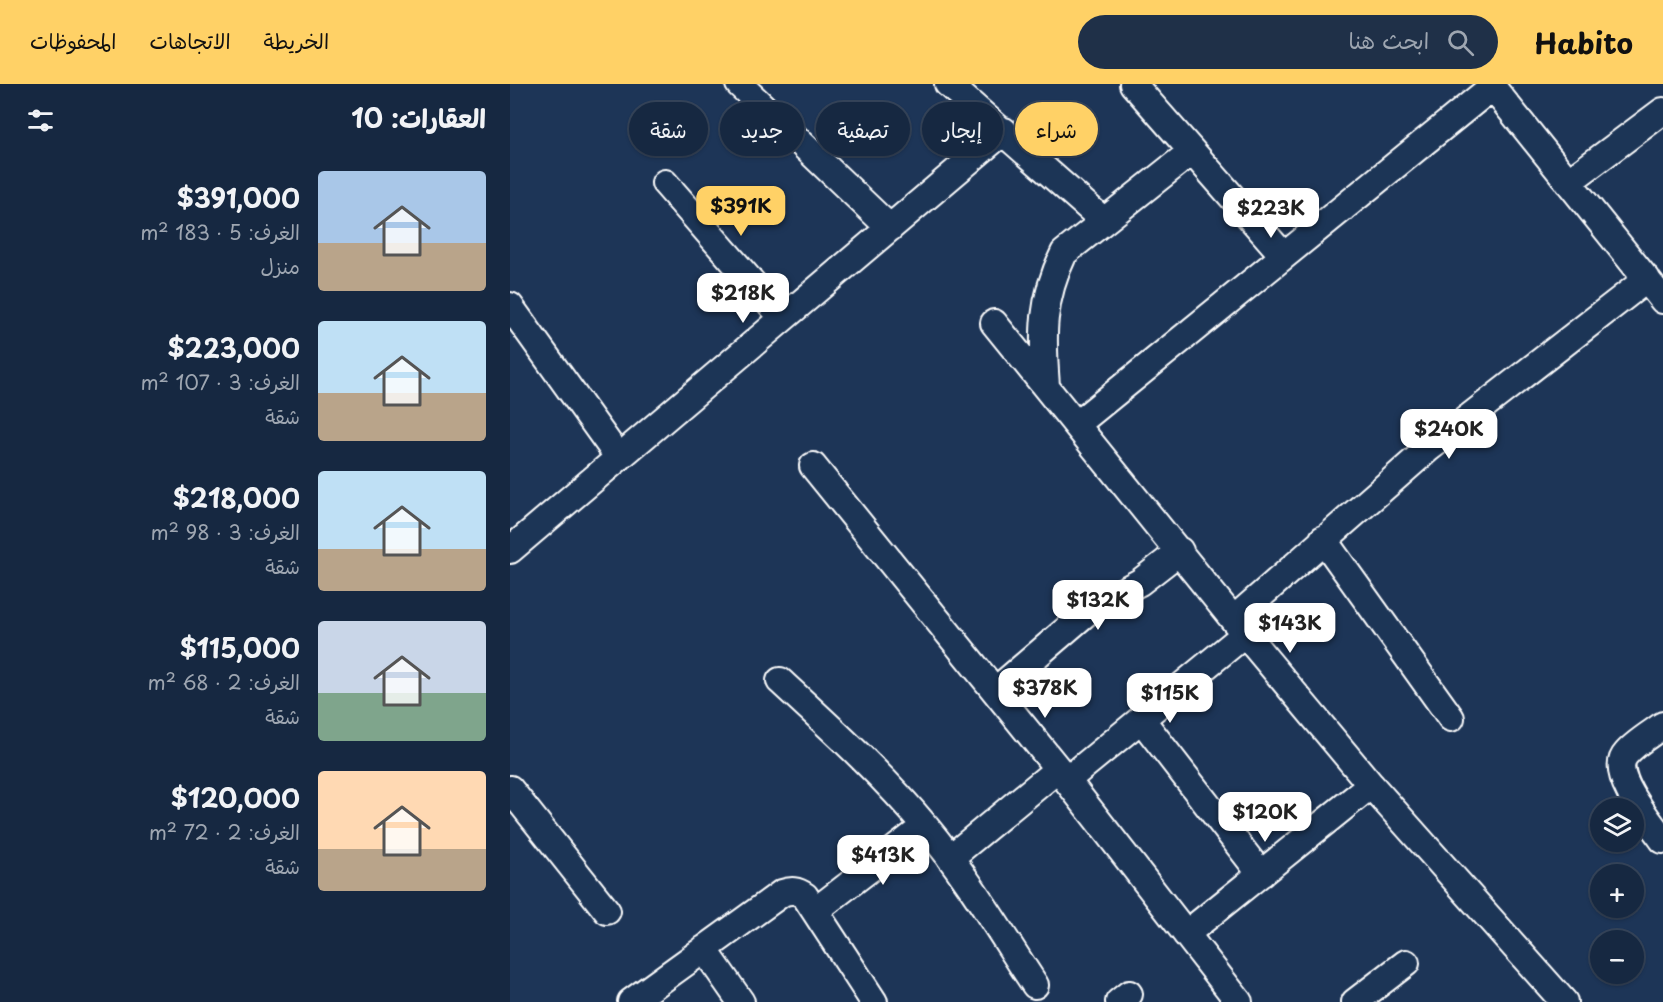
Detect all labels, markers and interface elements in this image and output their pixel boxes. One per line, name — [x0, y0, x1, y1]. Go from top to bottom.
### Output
search box — [1078, 15, 1498, 69]
text: Habito — [1534, 21, 1633, 64]
text: ابحث هنا — [1348, 23, 1429, 56]
text: المحفوظات — [30, 24, 116, 56]
text: الاتجاهات — [149, 24, 231, 56]
text: الخريطة — [264, 24, 329, 56]
icon: search — [1444, 26, 1477, 59]
text: العقارات: 10 — [351, 98, 486, 137]
chip: شقة — [629, 102, 708, 156]
chip: جديد — [720, 102, 804, 156]
chip: تصفية — [816, 102, 910, 156]
chip: إيجار — [922, 102, 1003, 156]
chip: شراء — [1015, 102, 1098, 156]
icon: filters — [24, 104, 57, 137]
text: $391,000 — [177, 178, 300, 217]
pin: $391K — [699, 186, 783, 237]
pin: $223K — [1229, 188, 1313, 239]
text: $391K — [710, 190, 772, 220]
text: $223K — [1237, 192, 1305, 222]
icon: home — [366, 195, 438, 267]
text: الغرف: 5 · 183 m² — [140, 217, 300, 247]
text: منزل — [261, 251, 300, 281]
pin: $218K — [701, 273, 785, 324]
text: $218K — [711, 277, 775, 307]
text: $223,000 — [168, 328, 300, 367]
icon: home — [366, 345, 438, 417]
text: الغرف: 3 · 107 m² — [140, 367, 300, 397]
text: شقة — [265, 401, 300, 431]
pin: $240K — [1407, 409, 1491, 460]
text: $240K — [1414, 413, 1484, 443]
text: $218,000 — [173, 478, 300, 517]
icon: home — [366, 495, 438, 567]
text: الغرف: 3 · 98 m² — [151, 517, 300, 547]
text: شقة — [265, 551, 300, 581]
pin: $132K — [1056, 580, 1140, 631]
text: $132K — [1066, 584, 1130, 614]
pin: $143K — [1248, 603, 1332, 654]
text: $143K — [1258, 607, 1322, 637]
text: $115,000 — [180, 628, 300, 667]
icon: home — [366, 645, 438, 717]
text: الغرف: 2 · 68 m² — [148, 667, 300, 697]
pin: $378K — [1003, 668, 1087, 719]
text: $378K — [1012, 672, 1078, 702]
pin: $115K — [1128, 673, 1212, 724]
text: $115K — [1141, 677, 1199, 707]
text: شقة — [265, 701, 300, 731]
text: $120,000 — [171, 778, 300, 817]
pin: $120K — [1223, 792, 1307, 843]
icon: home — [366, 795, 438, 867]
text: $120K — [1232, 796, 1298, 826]
map controls — [1590, 798, 1644, 984]
button: layers — [1590, 798, 1644, 852]
text: الغرف: 2 · 72 m² — [149, 817, 300, 847]
pin: $413K — [841, 835, 925, 886]
text: $413K — [851, 839, 915, 869]
text: شقة — [265, 851, 300, 881]
button: + — [1590, 864, 1644, 918]
button: − — [1590, 930, 1644, 984]

